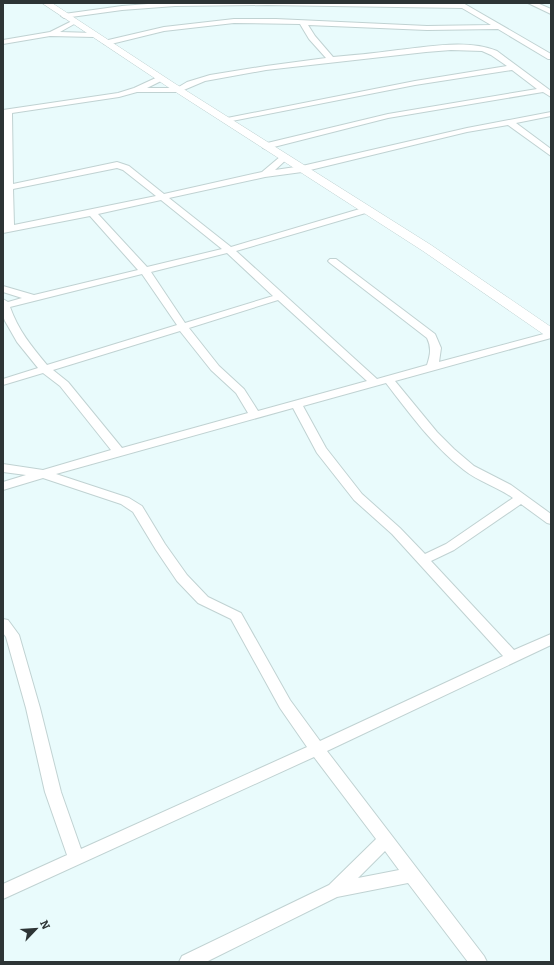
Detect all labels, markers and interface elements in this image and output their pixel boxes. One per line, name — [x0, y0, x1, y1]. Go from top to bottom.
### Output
north arrow — [16, 909, 56, 949]
text: N — [37, 918, 53, 932]

